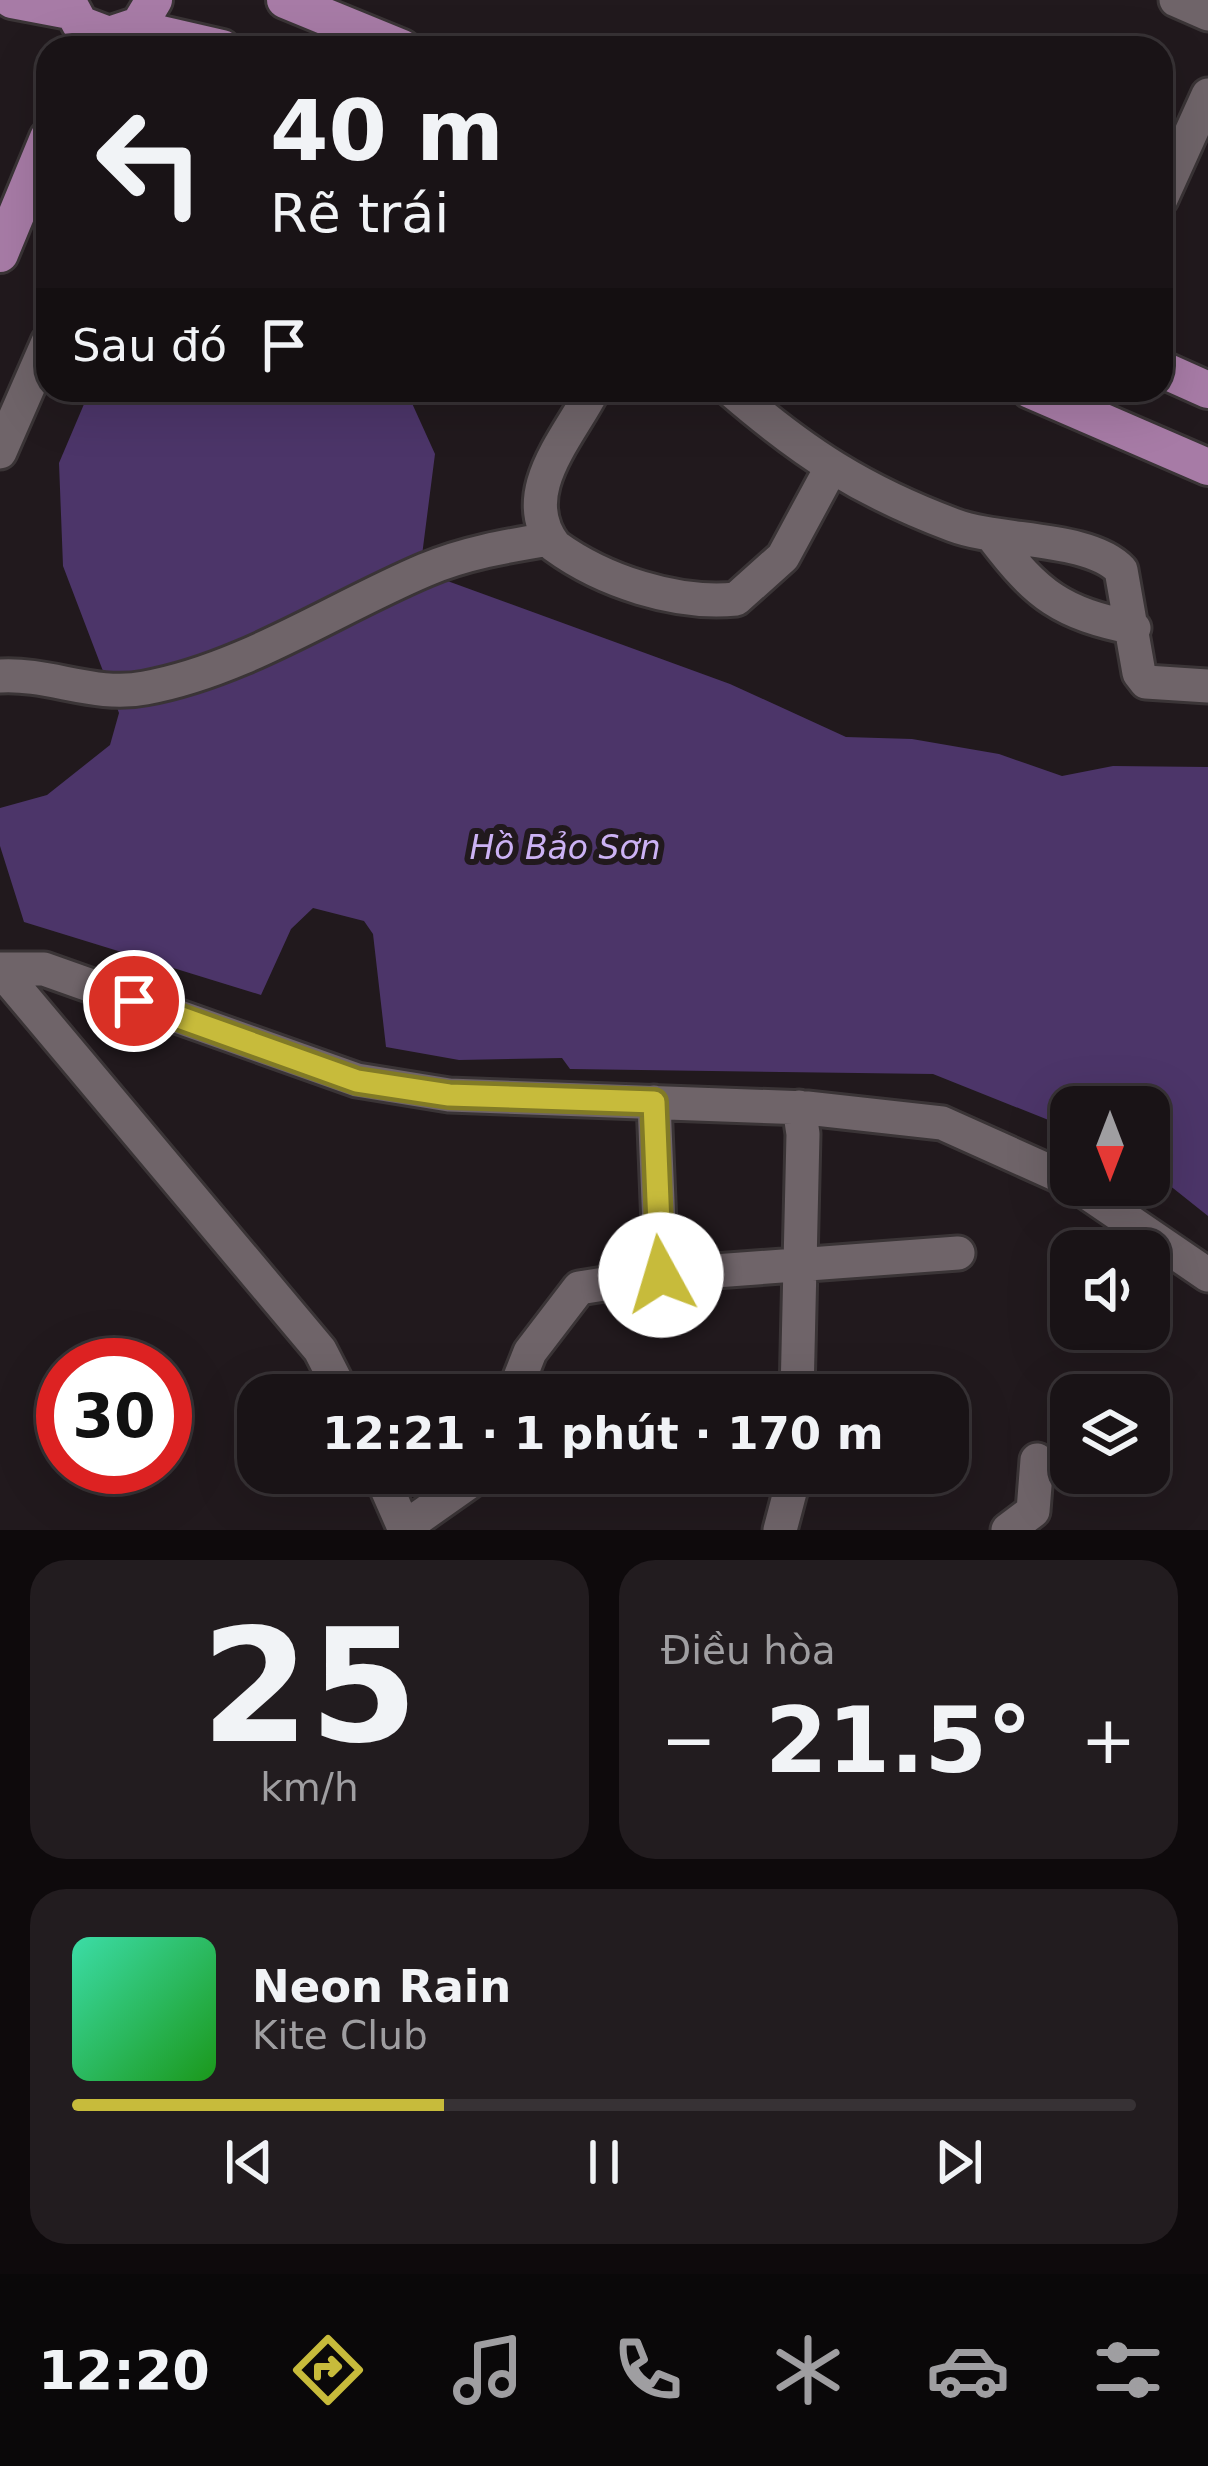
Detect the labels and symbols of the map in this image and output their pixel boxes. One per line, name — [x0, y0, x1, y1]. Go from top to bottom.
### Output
water label: Hồ Bảo Sơn — [469, 828, 661, 867]
pin — [83, 950, 185, 1052]
north arrow — [1050, 1086, 1170, 1206]
position arrow — [598, 1212, 724, 1338]
speed limit sign: 30 — [36, 1338, 192, 1494]

